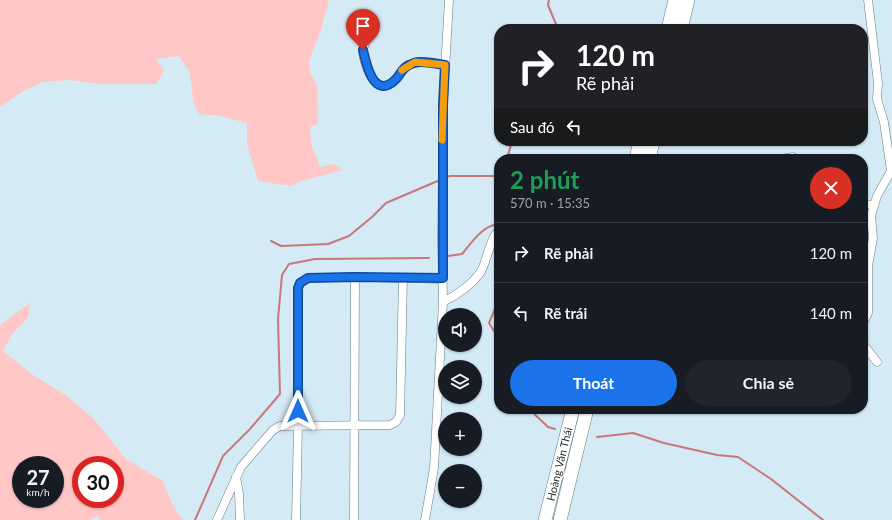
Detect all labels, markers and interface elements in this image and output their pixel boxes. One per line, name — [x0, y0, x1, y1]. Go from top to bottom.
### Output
pin — [346, 9, 380, 50]
icon: arrive — [352, 15, 374, 37]
text: 120 m — [576, 38, 655, 72]
icon: right — [510, 40, 562, 92]
text: Rẽ phải — [576, 72, 634, 94]
icon: left — [563, 116, 585, 138]
text: Sau đó — [510, 118, 555, 136]
text: 2 phút — [510, 165, 579, 194]
button: close — [810, 167, 852, 209]
text: 570 m · 15:35 — [510, 195, 590, 211]
icon: right — [510, 242, 532, 264]
text: Rẽ phải — [544, 244, 593, 262]
text: 120 m — [810, 244, 852, 262]
icon: left — [510, 302, 532, 324]
text: Rẽ trái — [544, 304, 587, 322]
text: 140 m — [810, 304, 852, 322]
map controls — [438, 308, 482, 508]
button: sound — [438, 308, 482, 352]
button: layers — [438, 360, 482, 404]
button: Thoát — [510, 360, 677, 406]
button: Chia sẻ — [685, 360, 852, 406]
position arrow — [277, 390, 319, 432]
button: + — [438, 412, 482, 456]
street label: Hoàng Văn Thái — [544, 425, 575, 502]
speed limit sign: 30 — [72, 456, 124, 508]
button: − — [438, 464, 482, 508]
text: 27 — [26, 465, 50, 489]
text: km/h — [26, 486, 50, 498]

